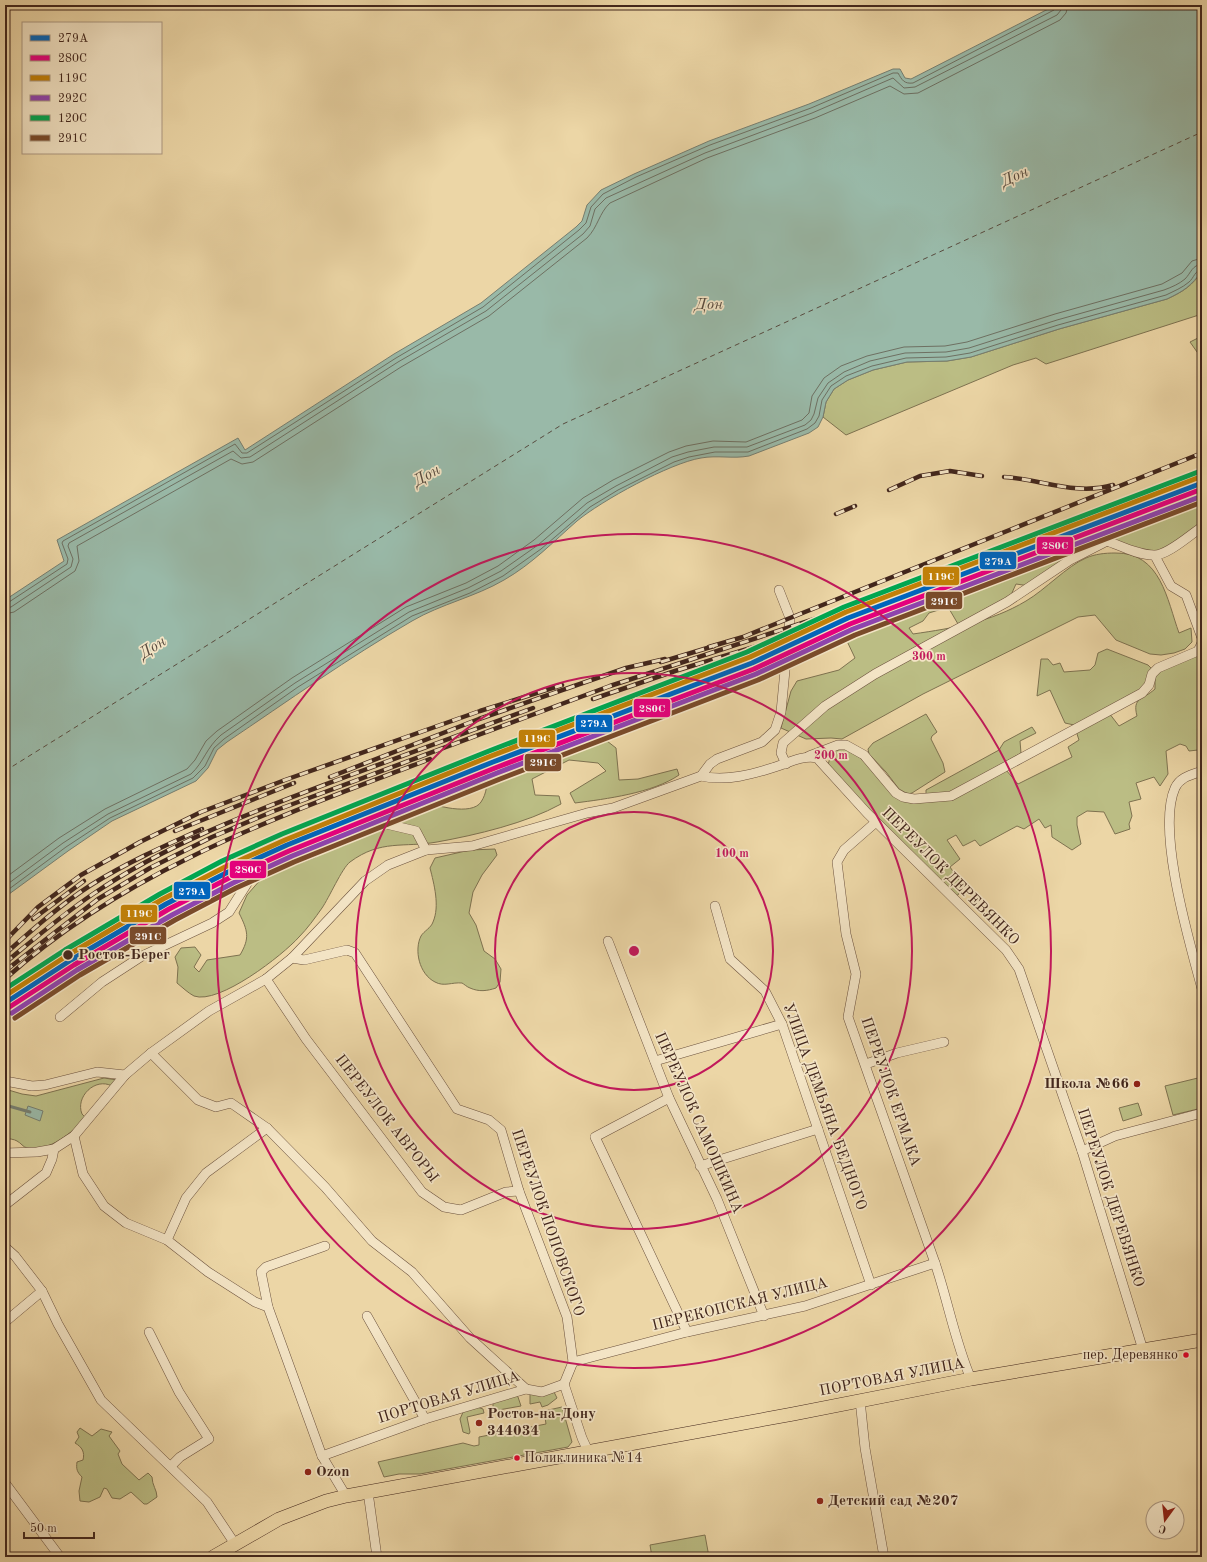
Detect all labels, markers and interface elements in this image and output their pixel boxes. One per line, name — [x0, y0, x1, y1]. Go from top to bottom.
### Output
legend — [22, 22, 162, 154]
text: 279А — [58, 33, 88, 45]
text: 280С — [58, 53, 87, 65]
text: 119С — [58, 73, 87, 85]
text: 292С — [58, 93, 87, 105]
text: 120С — [58, 113, 87, 125]
text: 291С — [58, 133, 87, 145]
water label: Дон — [997, 164, 1031, 191]
water label: Дон — [693, 297, 723, 313]
water label: Дон — [409, 462, 443, 491]
line badge: 280С — [1036, 536, 1074, 555]
text: 280С — [1042, 541, 1068, 552]
line badge: 279А — [979, 551, 1017, 570]
text: 279А — [984, 557, 1012, 568]
line badge: 119С — [922, 566, 960, 586]
text: 119С — [928, 572, 954, 583]
line badge: 291С — [925, 591, 963, 610]
text: 291С — [931, 597, 957, 608]
water label: Дон — [135, 634, 169, 664]
text: 300 m — [912, 651, 946, 663]
line badge: 280С — [633, 698, 671, 718]
text: 280С — [639, 704, 665, 715]
line badge: 279А — [575, 714, 613, 733]
text: 279А — [580, 719, 608, 730]
line badge: 119С — [518, 729, 556, 748]
text: 119С — [524, 734, 550, 745]
text: 200 m — [814, 750, 848, 762]
line badge: 291С — [524, 753, 562, 772]
text: 291С — [530, 758, 556, 769]
street label: ПЕРЕУЛОК ДЕРЕВЯНКО — [879, 806, 1021, 948]
text: 100 m — [715, 848, 749, 860]
line badge: 280С — [229, 860, 267, 879]
text: 280С — [235, 865, 261, 876]
line badge: 279А — [173, 881, 211, 900]
text: 279А — [178, 887, 206, 898]
line badge: 119С — [120, 904, 158, 923]
text: 119С — [126, 909, 152, 920]
line badge: 291С — [129, 926, 167, 945]
text: 291С — [135, 932, 161, 943]
centre of rings — [627, 944, 641, 958]
marker: Ростов-Берег — [61, 948, 75, 962]
place label: Ростов-Берег — [78, 948, 170, 963]
street label: УЛИЦА ДЕМЬЯНА БЕДНОГО — [779, 1001, 869, 1213]
street label: ПЕРЕУЛОК ЕРМАКА — [857, 1015, 923, 1169]
street label: ПЕРЕУЛОК САМОШКИНА — [651, 1030, 745, 1216]
street label: ПЕРЕУЛОК АВРОРЫ — [331, 1052, 441, 1186]
place label: Школа №66 — [1044, 1077, 1129, 1092]
marker: Школа №66 — [1132, 1079, 1142, 1089]
street label: ПЕРЕУЛОК ДЕРЕВЯНКО — [1074, 1107, 1146, 1289]
street label: ПЕРЕУЛОК ПОПОВСКОГО — [508, 1127, 586, 1319]
street label: ПЕРЕКОПСКАЯ УЛИЦА — [651, 1276, 830, 1334]
place label: пер. Деревянко — [1083, 1348, 1178, 1362]
marker: пер. Деревянко — [1181, 1350, 1191, 1360]
street label: ПОРТОВАЯ УЛИЦА — [818, 1356, 966, 1399]
street label: ПОРТОВАЯ УЛИЦА — [376, 1369, 522, 1427]
place label: Ростов-на-Дону 344034 — [487, 1407, 596, 1439]
marker: Ростов-на-Дону 344034 — [474, 1418, 484, 1428]
place label: Поликлиника №14 — [524, 1451, 642, 1465]
marker: Поликлиника №14 — [512, 1453, 522, 1463]
place label: Ozon — [316, 1465, 349, 1480]
marker: Ozon — [303, 1467, 313, 1477]
place label: Детский сад №207 — [828, 1494, 958, 1509]
marker: Детский сад №207 — [815, 1496, 825, 1506]
north arrow — [1145, 1500, 1185, 1540]
scale bar — [24, 1514, 94, 1540]
text: 50 m — [30, 1522, 57, 1535]
text: С — [1158, 1522, 1168, 1534]

